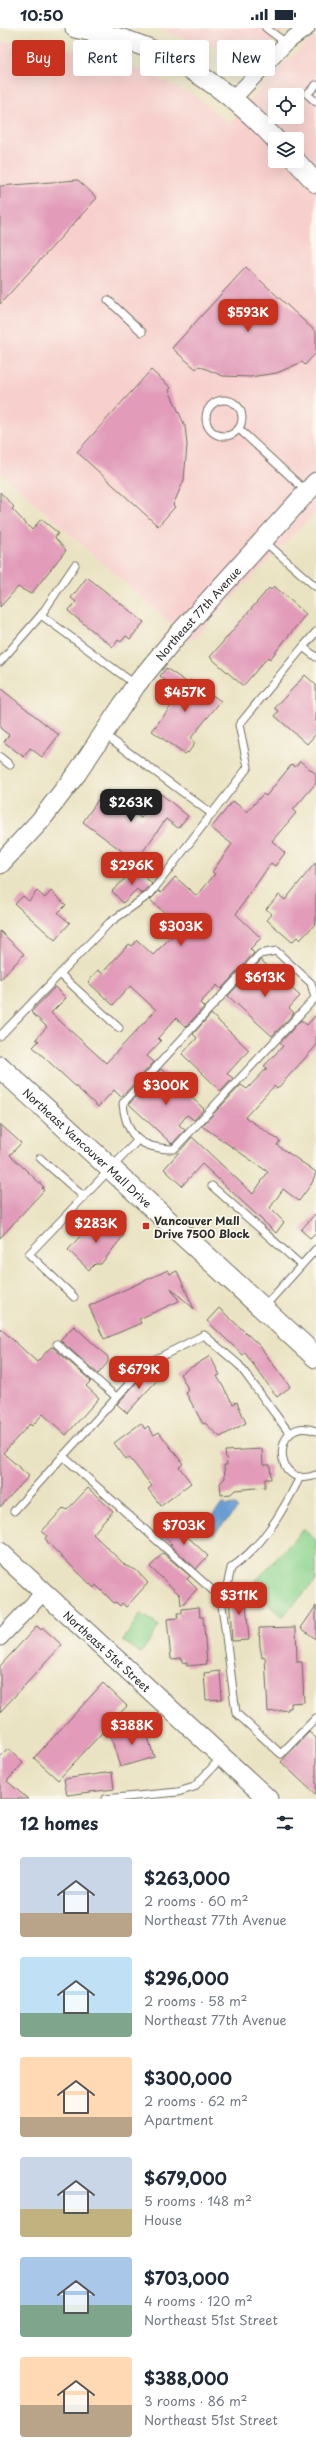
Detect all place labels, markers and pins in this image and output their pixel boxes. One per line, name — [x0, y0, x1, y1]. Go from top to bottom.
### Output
pin: $593K — [220, 299, 276, 333]
pin: $457K — [157, 679, 213, 713]
pin: $263K — [103, 789, 159, 823]
pin: $296K — [104, 852, 160, 886]
pin: $303K — [153, 913, 209, 947]
pin: $613K — [237, 964, 293, 998]
pin: $300K — [138, 1072, 194, 1106]
pin: $283K — [68, 1210, 124, 1244]
place label: Vancouver Mall Drive 7500 Block — [154, 1212, 250, 1242]
marker: Vancouver Mall Drive 7500 Block — [141, 1221, 151, 1231]
pin: $679K — [111, 1356, 167, 1390]
pin: $703K — [156, 1512, 212, 1546]
pin: $311K — [211, 1582, 267, 1616]
pin: $388K — [104, 1712, 160, 1746]

